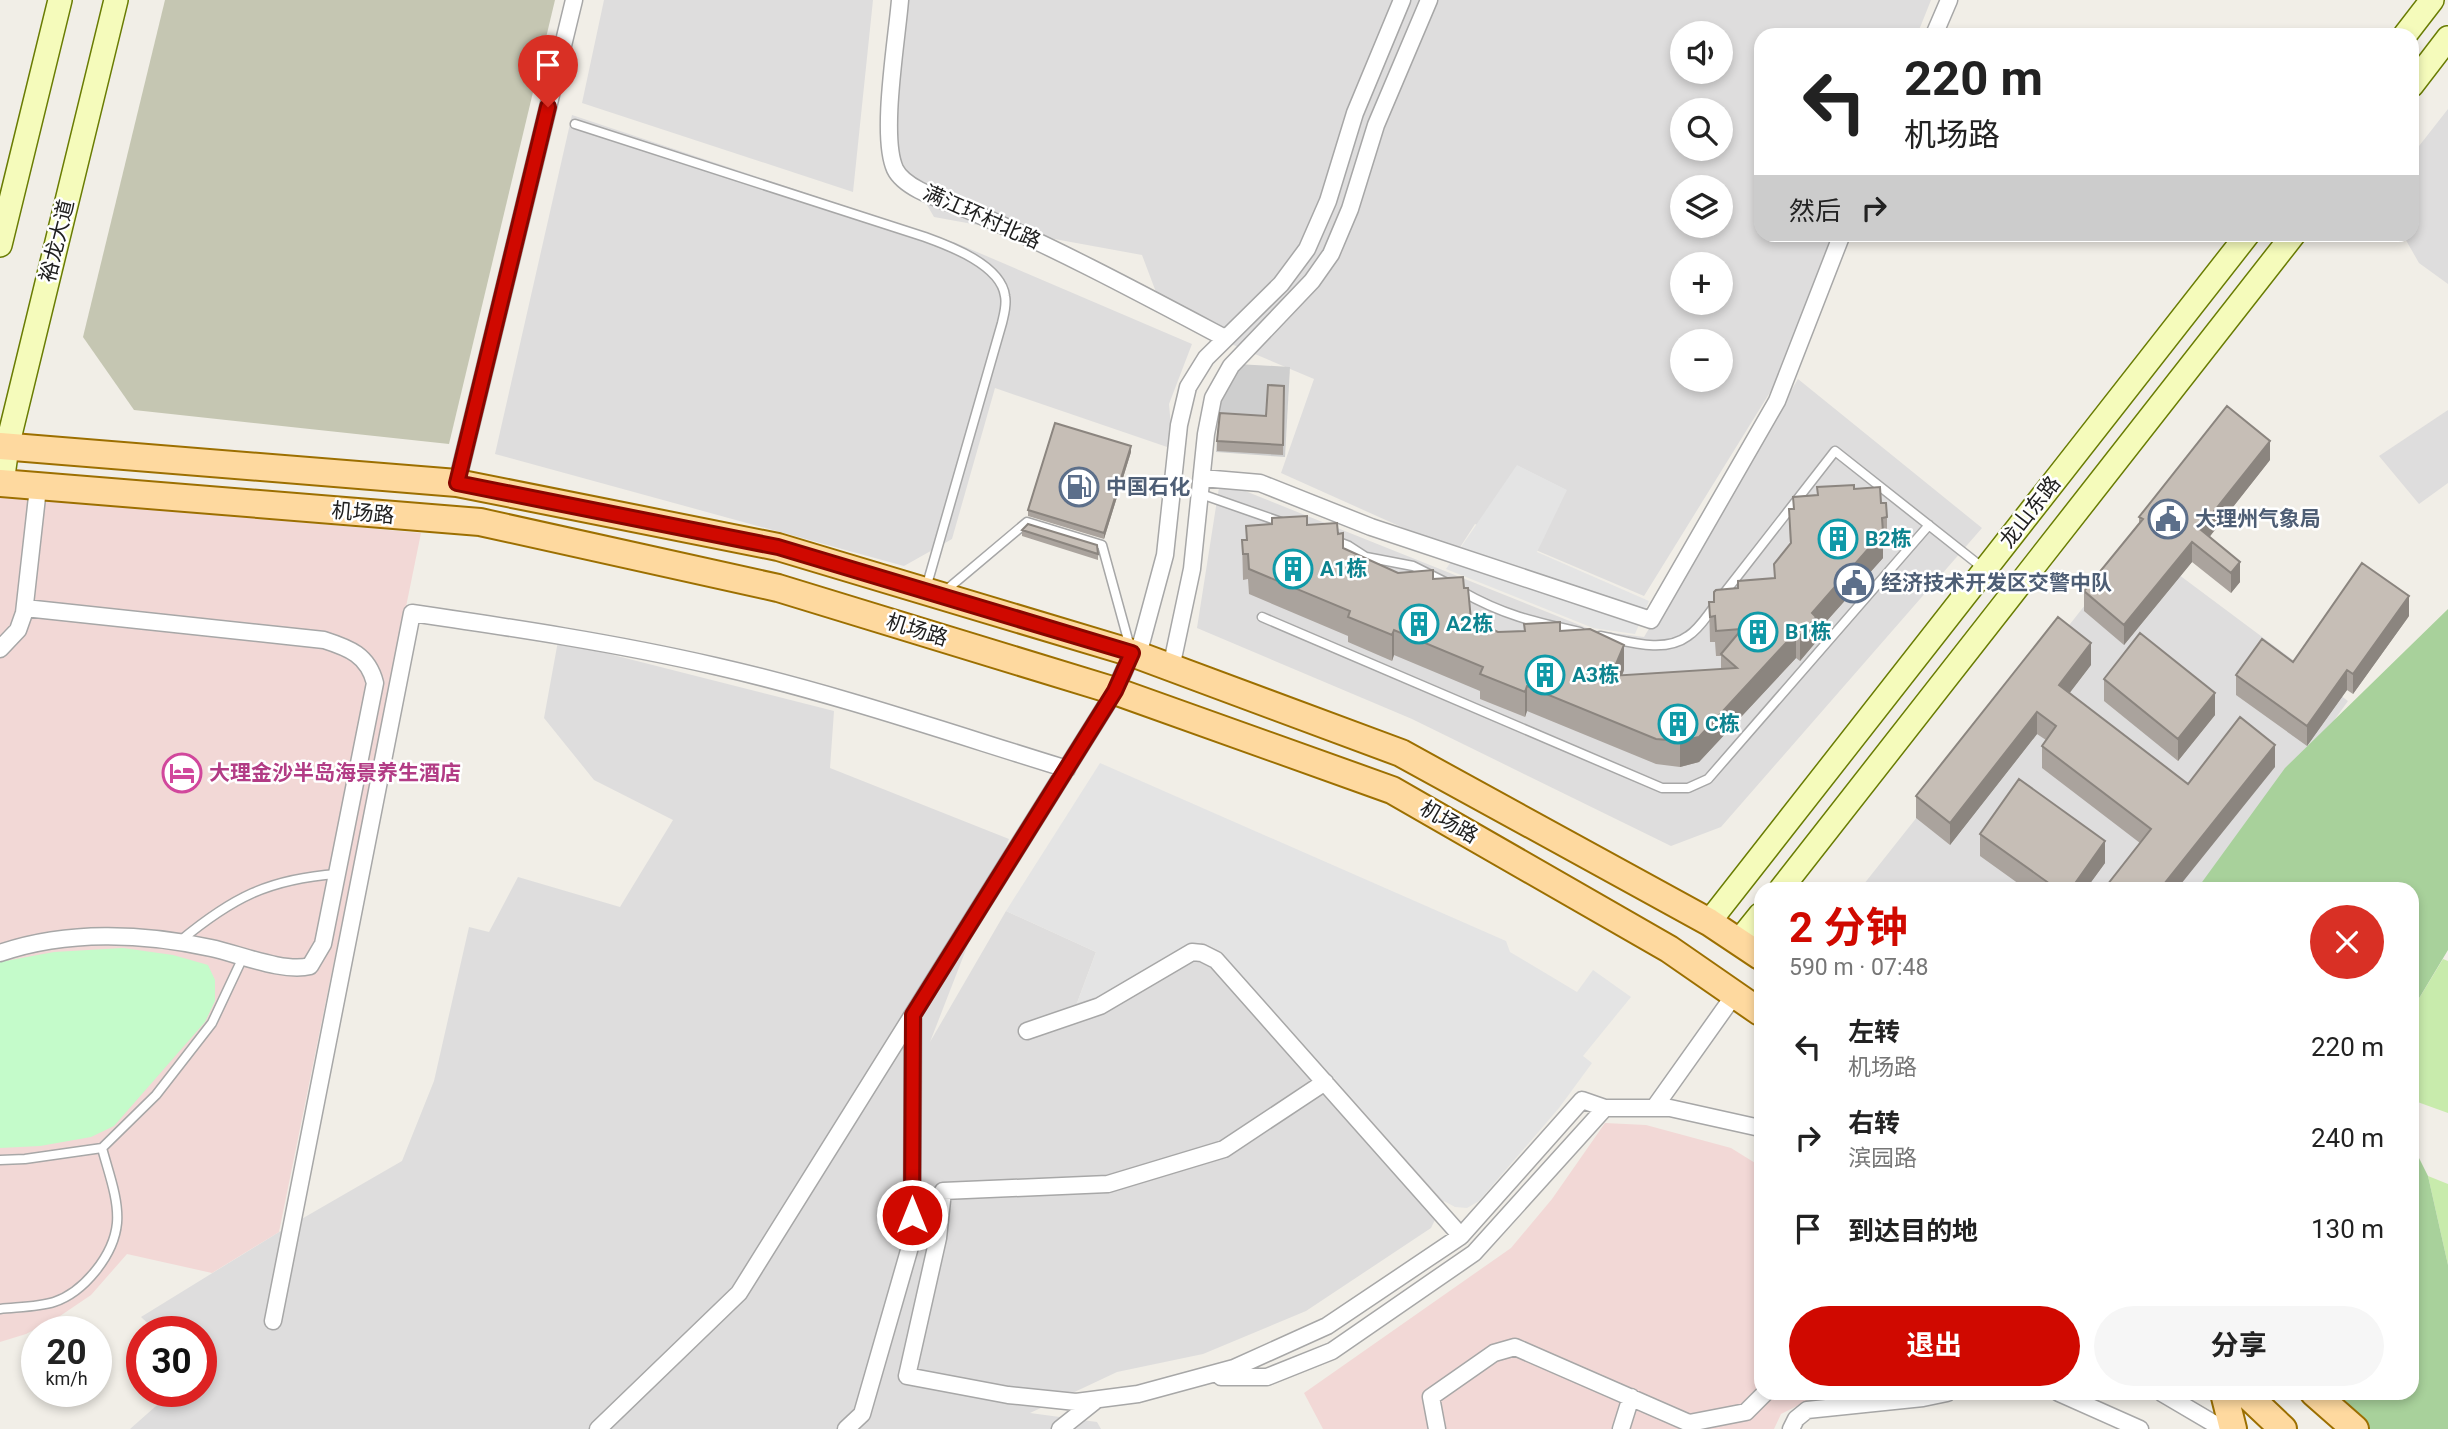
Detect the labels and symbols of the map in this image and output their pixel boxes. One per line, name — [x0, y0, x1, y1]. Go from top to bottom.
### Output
pin — [518, 35, 578, 107]
street label: 满江环村北路 — [920, 180, 1044, 254]
street label: 裕龙大道 — [35, 197, 79, 285]
fuel station icon: 中国石化 — [1058, 466, 1100, 508]
street label: 龙山东路 — [1995, 472, 2065, 552]
place label: 中国石化 — [1106, 475, 1190, 499]
street label: 机场路 — [331, 498, 395, 528]
public building icon: 大理州气象局 — [2147, 498, 2189, 540]
place label: 大理州气象局 — [2195, 507, 2321, 531]
building icon: B2栋 — [1817, 518, 1859, 560]
place label: B2栋 — [1865, 527, 1911, 551]
building icon: A1栋 — [1272, 548, 1314, 590]
place label: A1栋 — [1320, 557, 1367, 581]
public building icon: 经济技术开发区交警中队 — [1833, 562, 1875, 604]
place label: 经济技术开发区交警中队 — [1881, 571, 2112, 595]
building icon: A2栋 — [1398, 603, 1440, 645]
street label: 机场路 — [883, 609, 951, 651]
building icon: B1栋 — [1737, 611, 1779, 653]
place label: A2栋 — [1446, 612, 1493, 636]
place label: B1栋 — [1785, 620, 1831, 644]
building icon: A3栋 — [1524, 654, 1566, 696]
place label: A3栋 — [1572, 663, 1619, 687]
building icon: C栋 — [1657, 703, 1699, 745]
place label: C栋 — [1705, 712, 1740, 736]
hotel icon: 大理金沙半岛海景养生酒店 — [161, 752, 203, 794]
place label: 大理金沙半岛海景养生酒店 — [209, 761, 461, 785]
street label: 机场路 — [1416, 796, 1482, 848]
position arrow — [875, 1178, 949, 1252]
speed limit sign: 30 — [126, 1316, 217, 1407]

